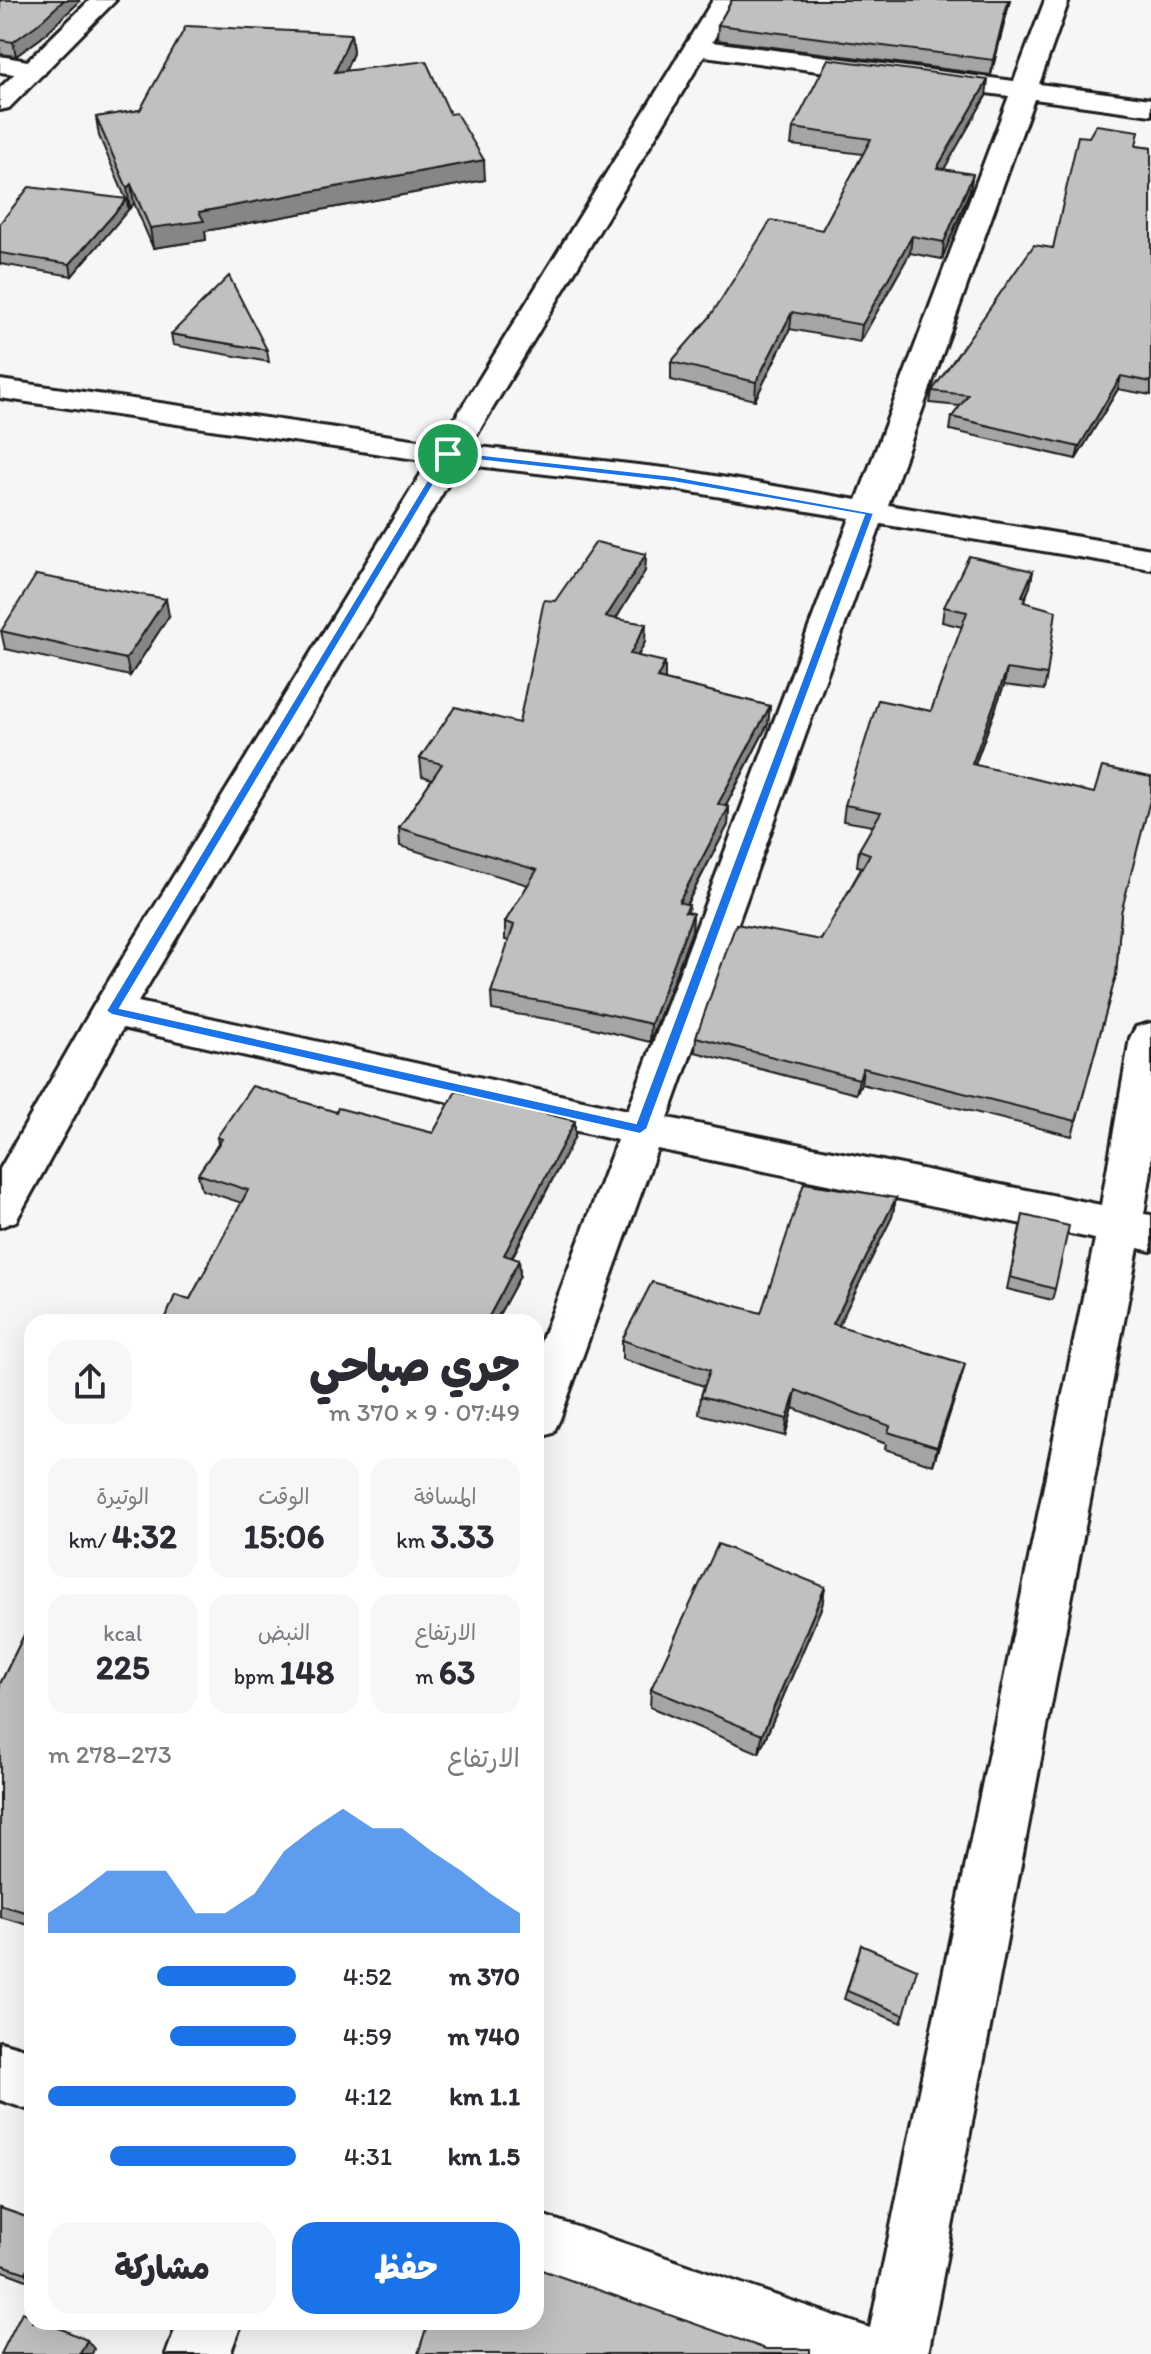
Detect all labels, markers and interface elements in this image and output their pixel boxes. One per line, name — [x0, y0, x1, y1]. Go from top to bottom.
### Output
pin — [414, 420, 482, 488]
icon: arrive — [426, 432, 470, 476]
text: جري صباحي — [309, 1339, 520, 1392]
button: share — [48, 1340, 132, 1424]
text: 07:49 · 9 × 370 m — [329, 1396, 520, 1428]
text: الوتيرة — [96, 1483, 149, 1510]
text: الوقت — [258, 1483, 310, 1510]
text: المسافة — [414, 1483, 477, 1510]
text: 4:32 — [112, 1516, 177, 1557]
text: 15:06 — [244, 1516, 324, 1557]
text: 3.33 — [430, 1516, 494, 1557]
text: /km — [68, 1527, 112, 1554]
text: km — [396, 1527, 430, 1554]
text: النبض — [258, 1619, 310, 1646]
text: الارتفاع — [414, 1619, 476, 1646]
text: kcal — [103, 1620, 142, 1647]
text: 225 — [96, 1647, 149, 1688]
text: 148 — [279, 1652, 334, 1693]
text: 63 — [439, 1652, 475, 1693]
text: bpm — [234, 1663, 279, 1690]
text: m — [415, 1663, 439, 1690]
text: 273–278 m — [48, 1738, 172, 1770]
text: الارتفاع — [447, 1742, 520, 1774]
text: 4:52 — [343, 1960, 392, 1992]
text: 370 m — [449, 1960, 520, 1992]
text: 4:59 — [343, 2020, 392, 2052]
text: 740 m — [448, 2020, 520, 2052]
text: 4:12 — [344, 2080, 392, 2112]
text: 1.1 km — [449, 2080, 520, 2112]
text: 4:31 — [344, 2140, 392, 2172]
text: 1.5 km — [448, 2140, 520, 2172]
button: مشاركة — [48, 2222, 276, 2314]
button: حفظ — [292, 2222, 520, 2314]

